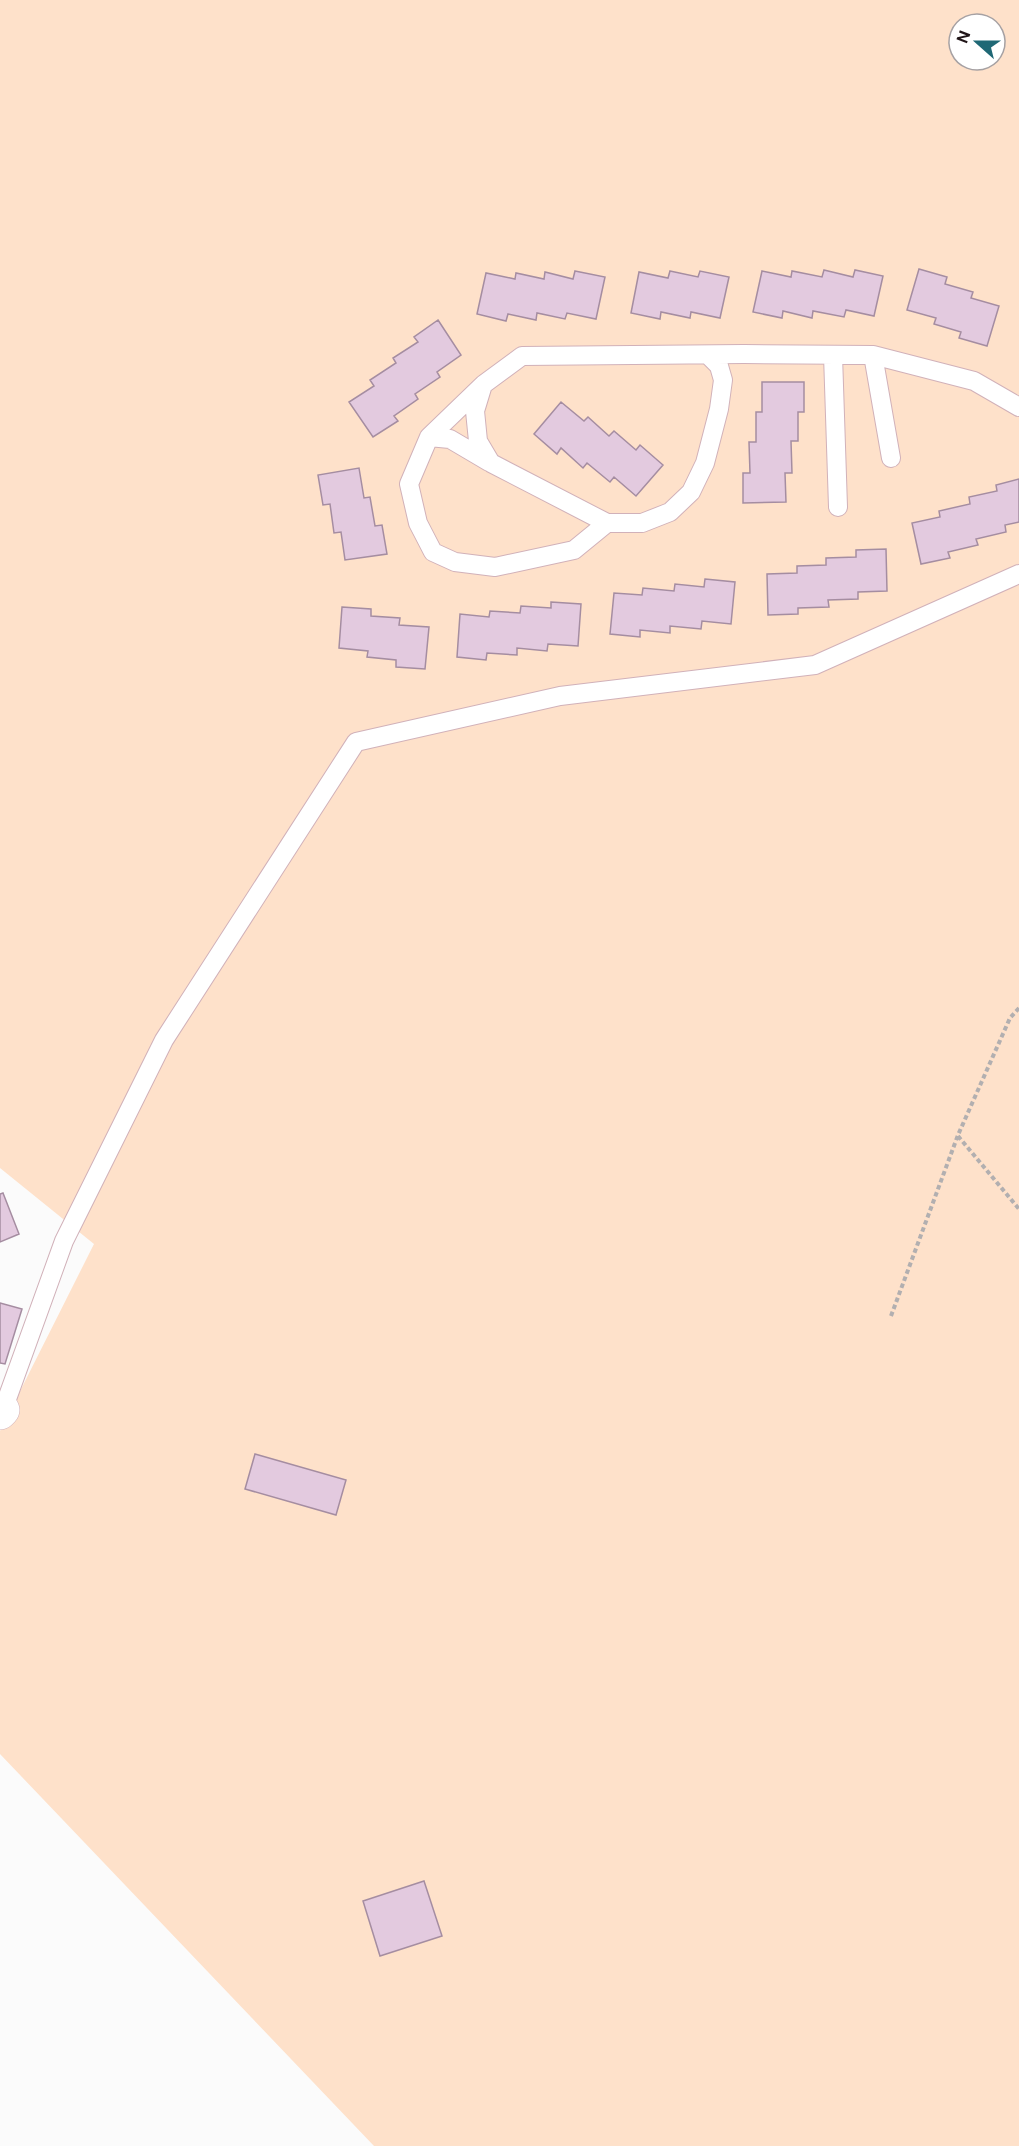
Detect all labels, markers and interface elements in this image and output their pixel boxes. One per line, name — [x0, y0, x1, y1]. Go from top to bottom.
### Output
north arrow — [947, 12, 1007, 72]
text: N — [952, 28, 975, 46]

